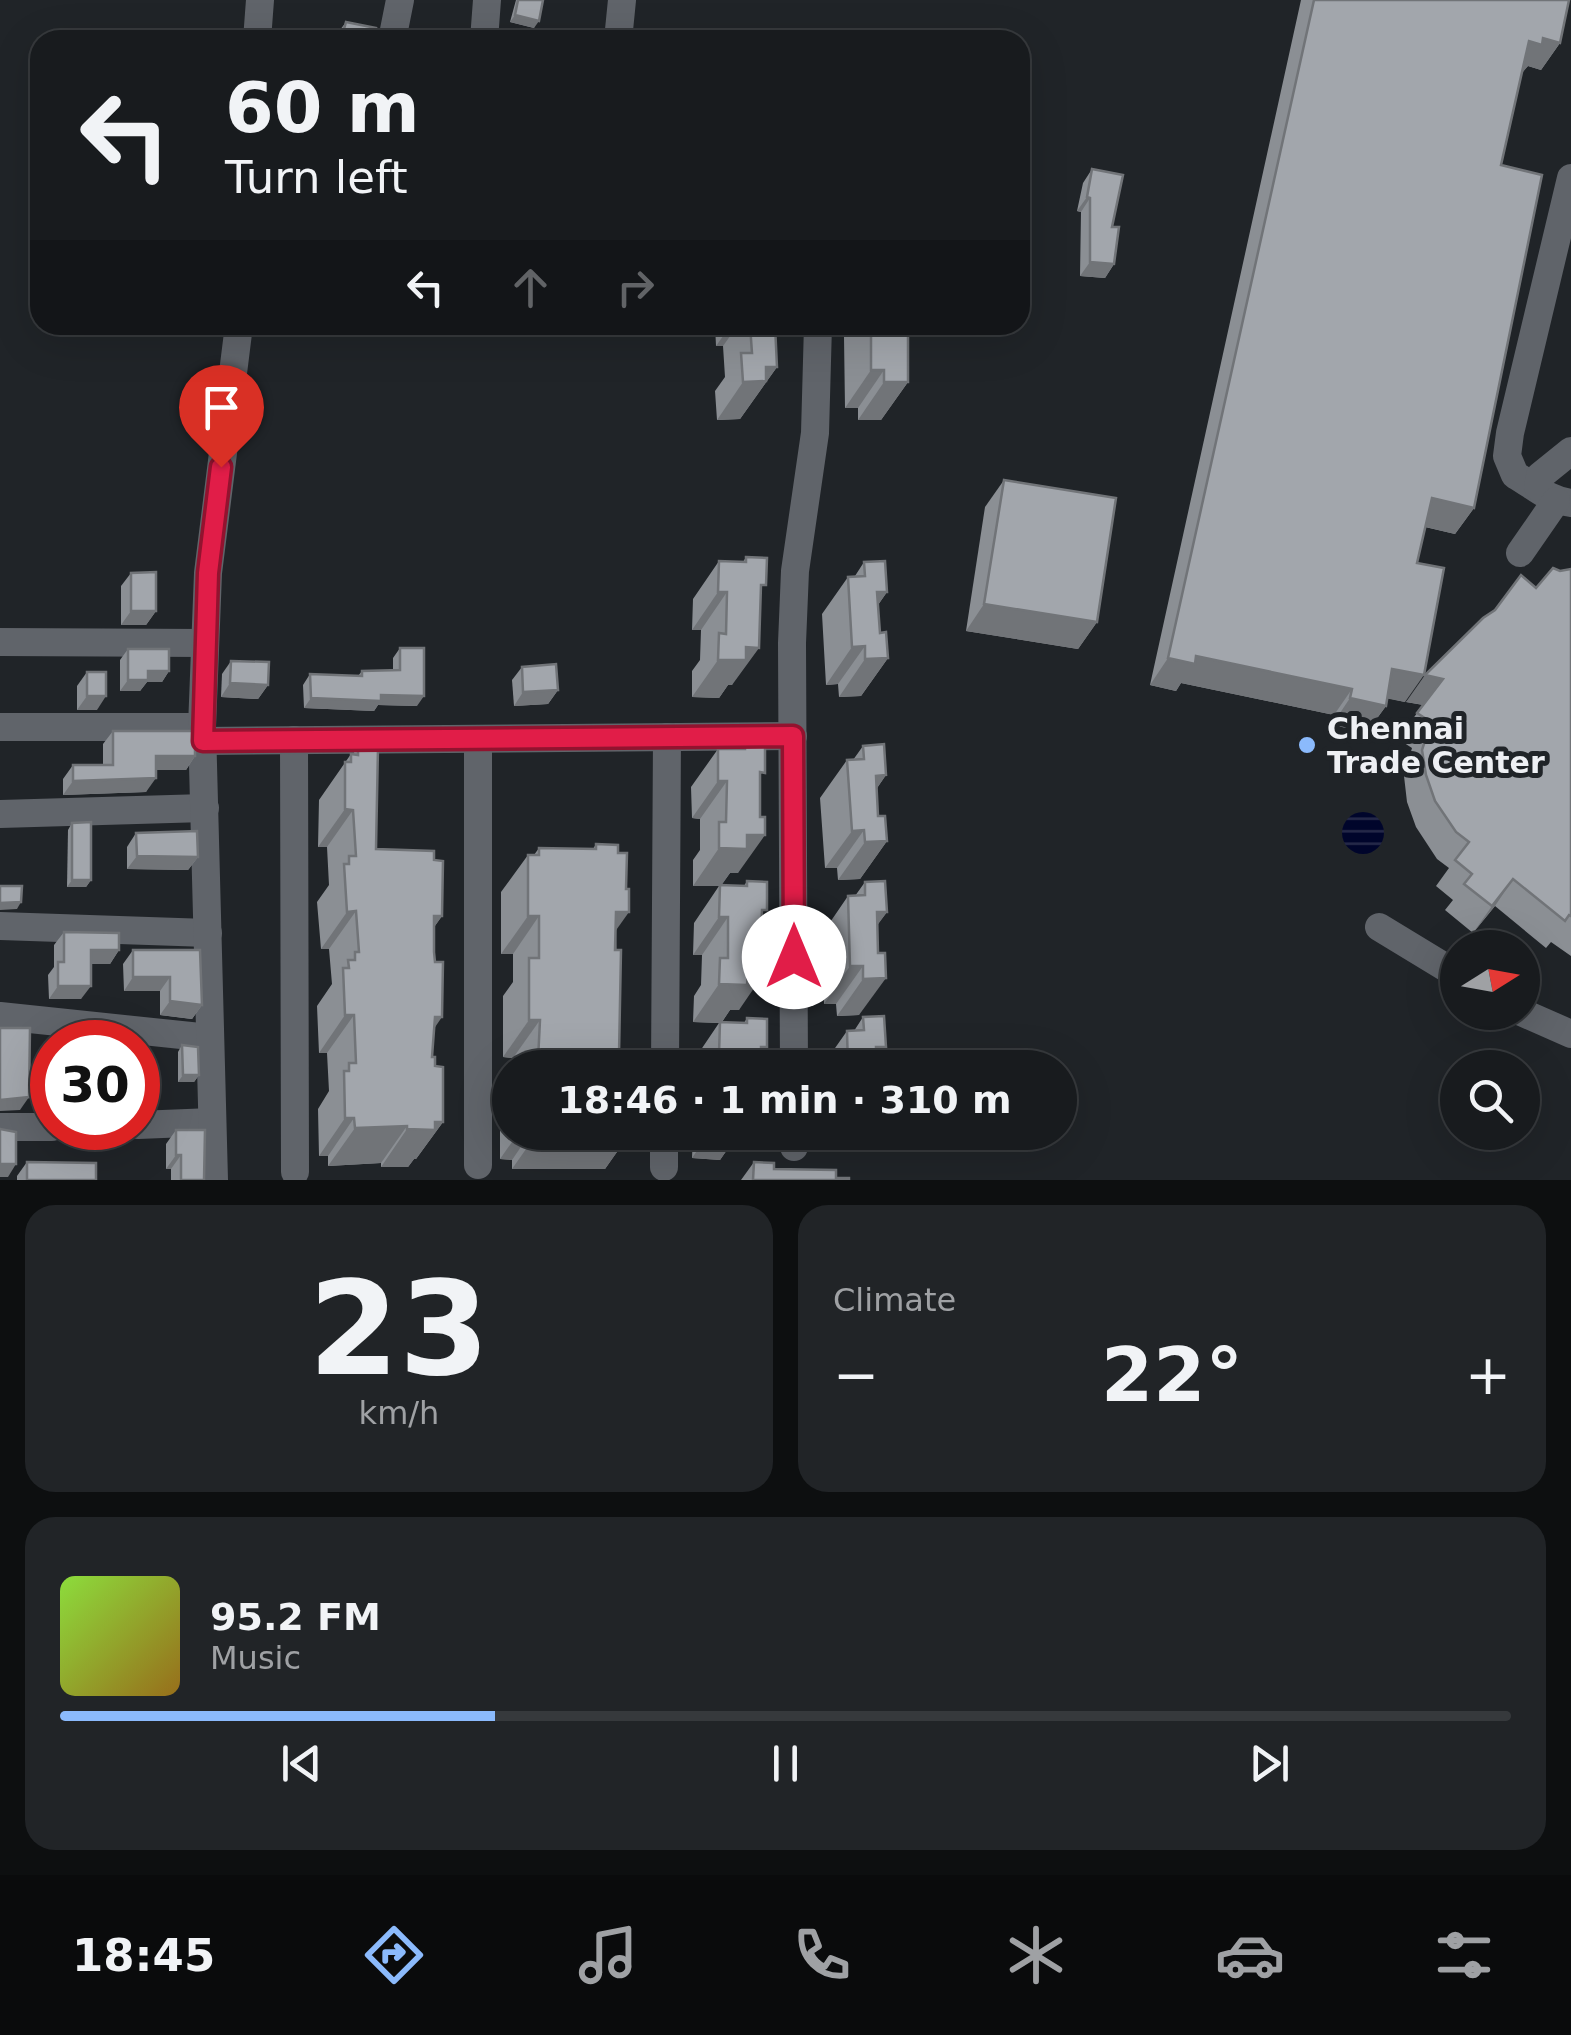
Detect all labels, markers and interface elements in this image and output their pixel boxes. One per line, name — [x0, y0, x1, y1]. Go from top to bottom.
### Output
text: 60 m — [225, 67, 420, 149]
icon: left — [60, 70, 190, 200]
text: Turn left — [225, 151, 408, 204]
icon: left — [398, 260, 453, 315]
icon: ahead — [503, 260, 558, 315]
icon: right — [608, 260, 663, 315]
pin — [179, 365, 264, 468]
icon: arrive — [194, 380, 249, 435]
place label: Chennai Trade Center — [1327, 711, 1545, 780]
marker: Chennai Trade Center — [1296, 734, 1318, 756]
position arrow — [742, 905, 846, 1009]
north arrow — [1440, 930, 1540, 1030]
map controls — [1440, 930, 1540, 1150]
speed limit sign: 30 — [30, 1020, 160, 1150]
button: search — [1440, 1050, 1540, 1150]
text: 18:46 · 1 min · 310 m — [557, 1078, 1012, 1122]
text: 23 — [309, 1253, 489, 1405]
text: Climate — [833, 1281, 956, 1319]
text: 22° — [1101, 1331, 1243, 1419]
text: − — [833, 1343, 879, 1407]
text: + — [1465, 1343, 1511, 1407]
text: km/h — [359, 1394, 439, 1432]
text: 95.2 FM — [210, 1595, 381, 1639]
text: Music — [210, 1639, 301, 1677]
icon: previous — [274, 1736, 329, 1791]
icon: pause — [758, 1736, 813, 1791]
icon: next — [1242, 1736, 1297, 1791]
icon: directions — [359, 1920, 429, 1990]
icon: music — [573, 1920, 643, 1990]
icon: phone — [787, 1920, 857, 1990]
icon: climate — [1001, 1920, 1071, 1990]
icon: car — [1215, 1920, 1285, 1990]
icon: filters — [1429, 1920, 1499, 1990]
text: 18:45 — [72, 1929, 215, 1982]

